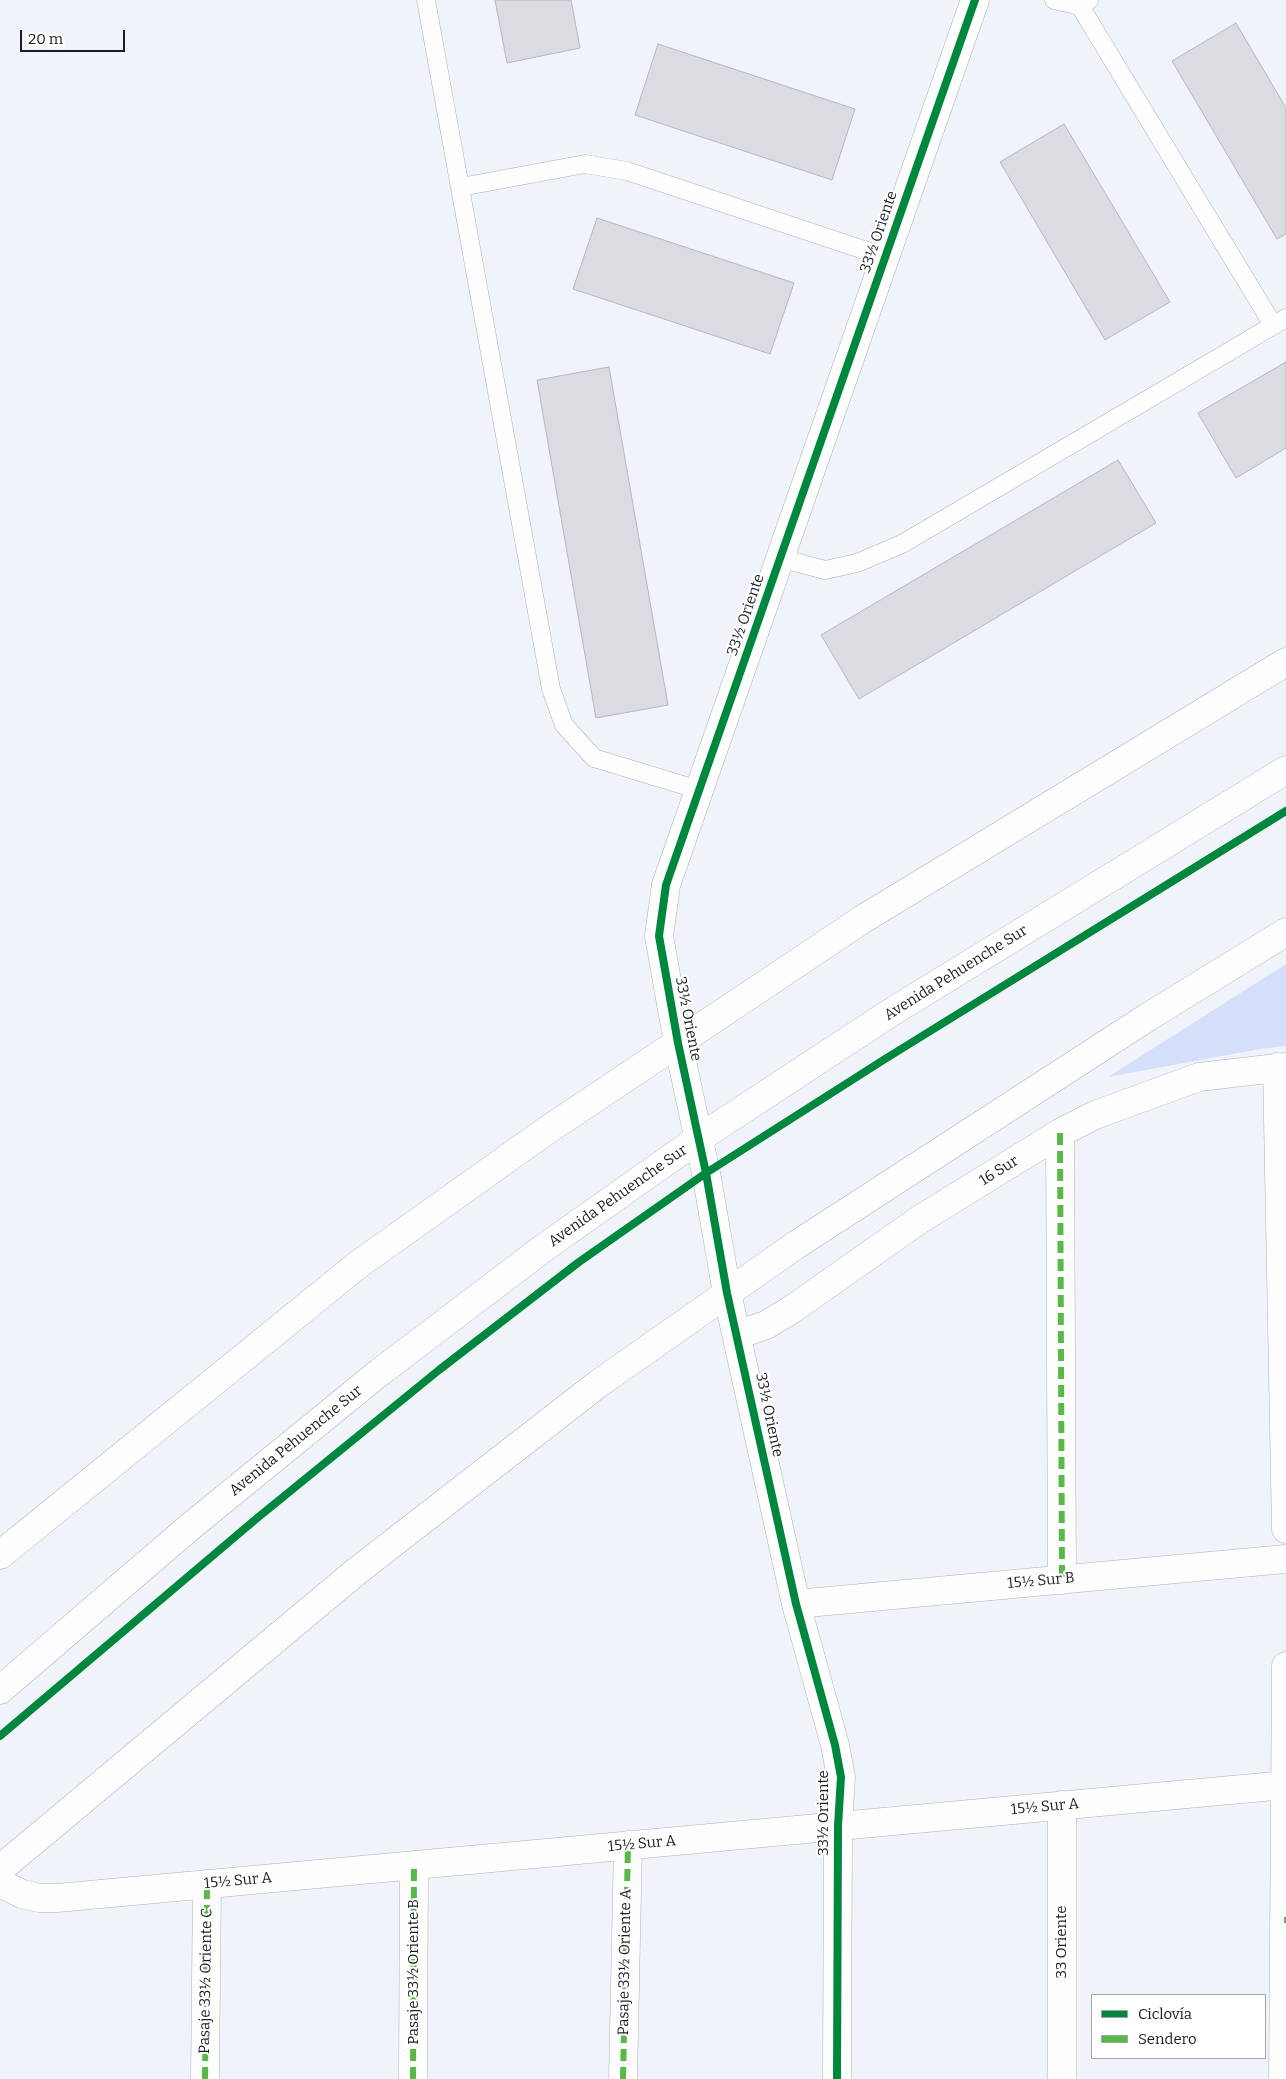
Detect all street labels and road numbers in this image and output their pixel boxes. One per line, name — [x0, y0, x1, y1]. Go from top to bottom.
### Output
street label: 33½ Oriente — [857, 189, 901, 275]
street label: 33½ Oriente — [724, 572, 768, 658]
street label: Avenida Pehuenche Sur — [881, 922, 1031, 1024]
street label: 33½ Oriente — [671, 975, 705, 1063]
street label: Avenida Pehuenche Sur — [545, 1141, 691, 1251]
street label: 16 Sur — [976, 1152, 1022, 1190]
street label: 33½ Oriente — [751, 1371, 787, 1459]
street label: Avenida Pehuenche Sur — [226, 1382, 366, 1500]
street label: 15½ Sur B — [1007, 1569, 1075, 1593]
street label: 33½ Oriente — [815, 1770, 833, 1856]
street label: 15½ Sur A — [1010, 1795, 1080, 1819]
street label: 15½ Sur A — [607, 1832, 677, 1856]
street label: 15½ Sur A — [203, 1869, 273, 1893]
street label: Pasaje 33½ Oriente A — [615, 1889, 635, 2035]
street label: Pasaje 33½ Oriente B — [405, 1899, 423, 2045]
street label: 33 Oriente — [1053, 1906, 1071, 1978]
street label: Pasaje 33½ Oriente C — [196, 1908, 216, 2054]

